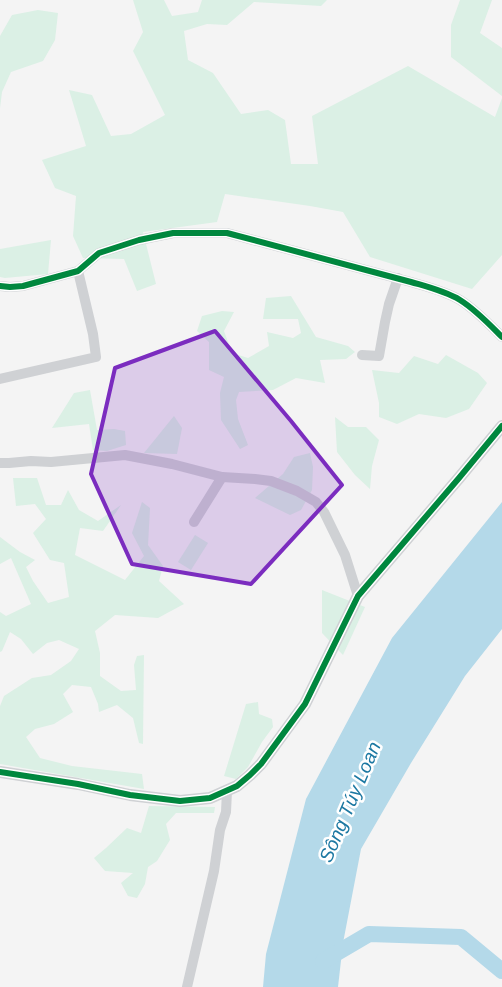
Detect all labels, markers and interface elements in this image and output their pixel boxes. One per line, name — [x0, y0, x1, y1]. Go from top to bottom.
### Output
water label: Sông Túy Loan — [315, 739, 385, 865]

